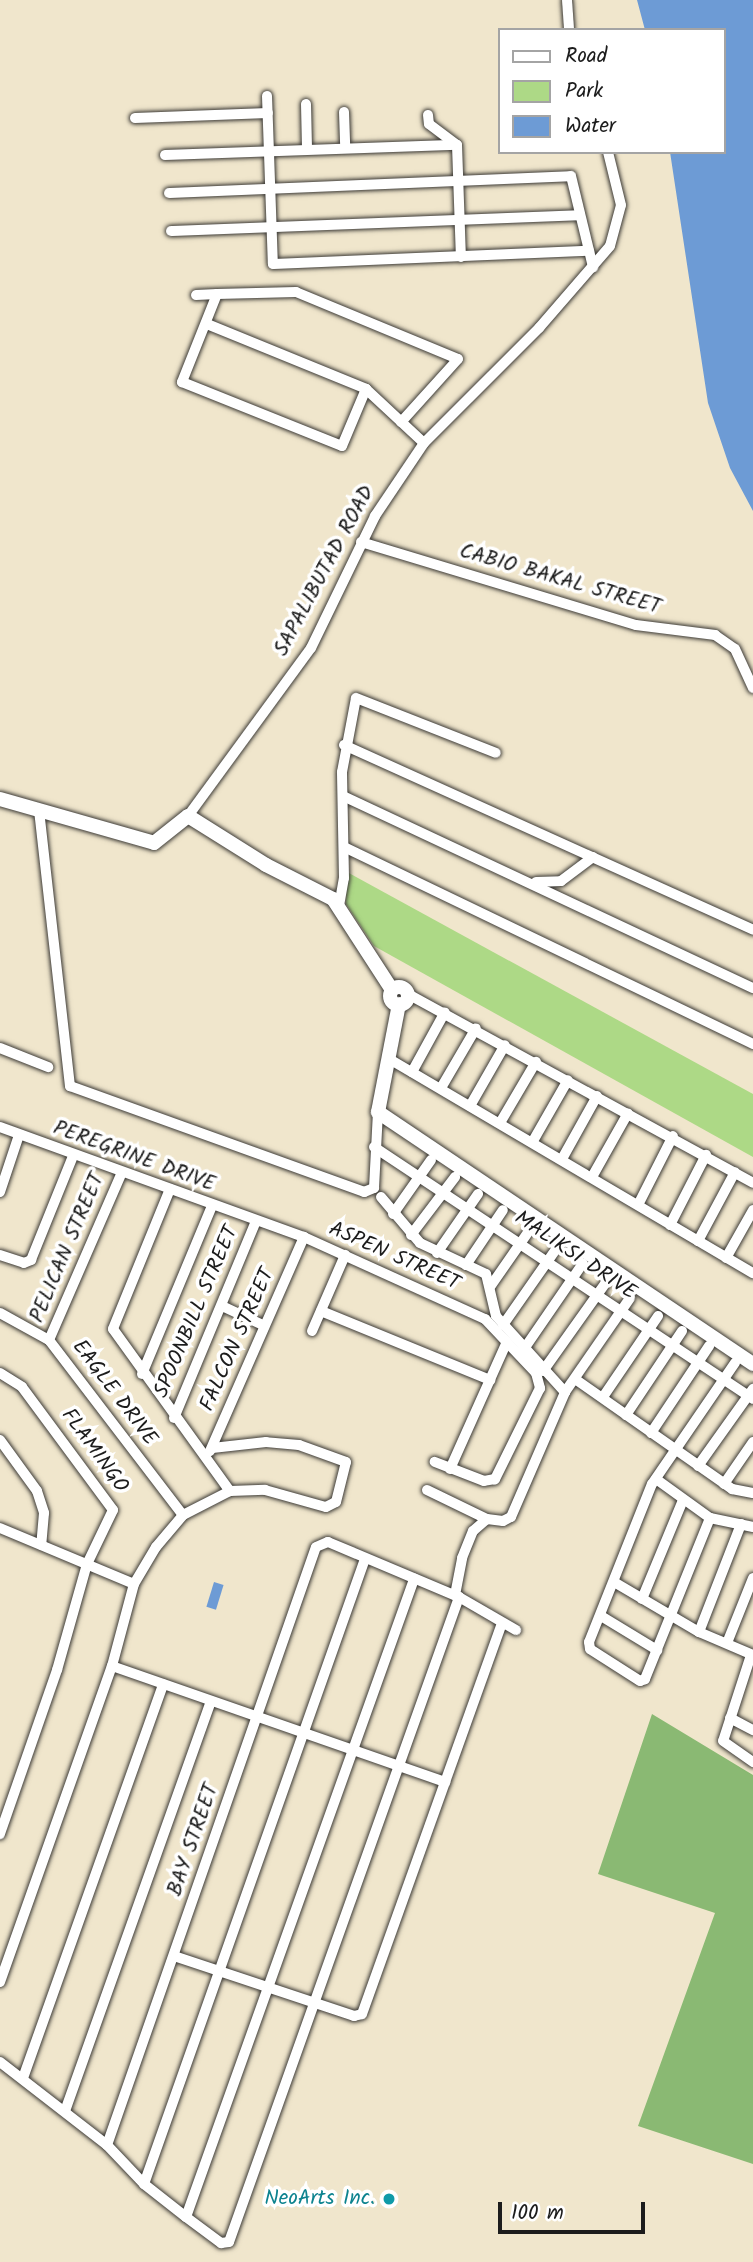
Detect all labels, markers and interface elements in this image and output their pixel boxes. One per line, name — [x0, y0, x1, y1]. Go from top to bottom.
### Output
legend — [498, 28, 725, 154]
text: Road — [565, 40, 607, 73]
text: Park — [565, 75, 603, 108]
text: Water — [565, 110, 616, 143]
street label: SAPALIBUTAD ROAD — [269, 481, 381, 661]
street label: CABIO BAKAL STREET — [456, 539, 664, 621]
street label: PEREGRINE DRIVE — [50, 1116, 218, 1198]
street label: PELICAN STREET — [25, 1169, 111, 1327]
street label: MALIKSI DRIVE — [509, 1206, 641, 1306]
street label: ASPEN STREET — [325, 1217, 463, 1297]
street label: SPOONBILL STREET — [149, 1222, 245, 1402]
street label: FALCON STREET — [195, 1265, 281, 1415]
street label: EAGLE DRIVE — [66, 1335, 162, 1451]
street label: FLAMINGO — [55, 1404, 133, 1498]
street label: BAY STREET — [163, 1781, 225, 1899]
place label: NeoArts Inc. — [265, 2186, 375, 2212]
scale bar — [501, 2188, 648, 2232]
marker: NeoArts Inc. — [381, 2191, 397, 2207]
text: 100 m — [511, 2197, 564, 2230]

